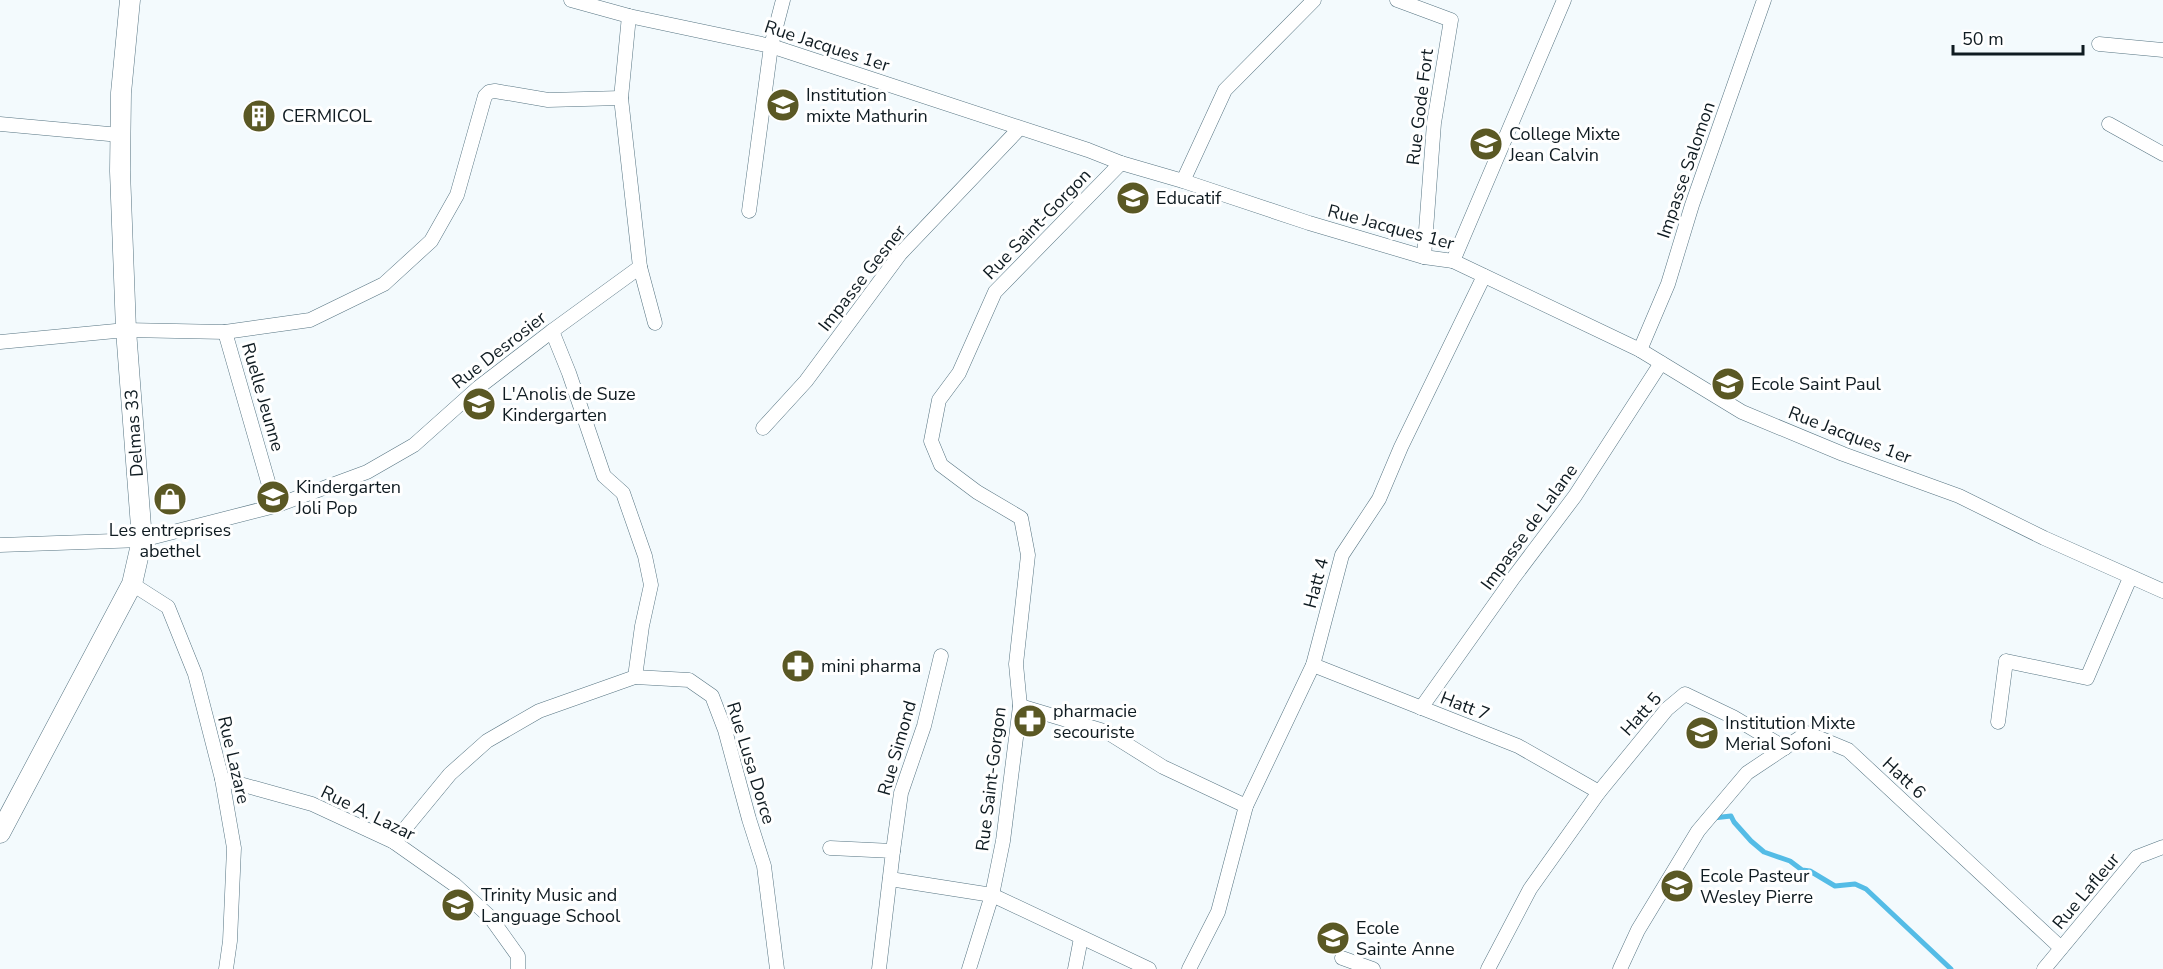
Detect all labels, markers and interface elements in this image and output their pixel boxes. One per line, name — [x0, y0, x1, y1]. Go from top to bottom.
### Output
street label: Rue Jacques 1er — [761, 14, 893, 78]
scale bar — [1953, 18, 2084, 56]
text: 50 m — [1962, 27, 2004, 51]
street label: Rue Gode Fort — [1401, 47, 1439, 166]
place label: Institution mixte Mathurin — [806, 83, 928, 128]
school or university icon: Institution mixte Mathurin — [765, 87, 801, 123]
building icon: CERMICOL — [241, 98, 277, 134]
street label: Impasse Salomon — [1651, 98, 1721, 242]
place label: CERMICOL — [282, 104, 372, 128]
place label: College Mixte Jean Calvin — [1508, 122, 1620, 167]
school or university icon: College Mixte Jean Calvin — [1468, 126, 1504, 162]
street label: Rue Saint-Gorgon — [978, 163, 1096, 285]
school or university icon: Educatif — [1115, 180, 1151, 216]
place label: Educatif — [1156, 186, 1222, 210]
street label: Rue Jacques 1er — [1325, 199, 1457, 256]
street label: Impasse Gesner — [813, 219, 912, 336]
street label: Rue Desrosier — [447, 305, 551, 394]
street label: Ruelle Jeunne — [236, 340, 290, 454]
school or university icon: Ecole Saint Paul — [1710, 366, 1746, 402]
place label: Ecole Saint Paul — [1751, 372, 1882, 396]
place label: L'Anolis de Suze Kindergarten — [502, 382, 636, 427]
school or university icon: L'Anolis de Suze Kindergarten — [461, 386, 497, 422]
street label: Delmas 33 — [119, 388, 149, 478]
street label: Rue Jacques 1er — [1785, 400, 1916, 470]
street label: Impasse de Lalane — [1475, 459, 1583, 595]
place label: Kindergarten Joli Pop — [295, 475, 401, 520]
school or university icon: Kindergarten Joli Pop — [255, 479, 291, 515]
shop icon: Les entreprises abethel — [152, 481, 188, 517]
place label: Les entreprises abethel — [109, 518, 231, 563]
street label: Hatt 4 — [1298, 555, 1334, 611]
pharmacy icon: mini pharma — [780, 648, 816, 684]
place label: mini pharma — [821, 654, 921, 678]
street label: Hatt 7 — [1437, 686, 1493, 726]
street label: Hatt 5 — [1615, 687, 1667, 741]
street label: Rue Simond — [872, 698, 922, 798]
street label: Rue Lusa Dorce — [721, 699, 781, 827]
place label: pharmacie secouriste — [1053, 699, 1137, 744]
pharmacy icon: pharmacie secouriste — [1012, 703, 1048, 739]
street label: Rue Saint-Gorgon — [970, 705, 1012, 853]
place label: Institution Mixte Merial Sofoni — [1725, 711, 1855, 756]
street label: Rue Lazare — [212, 714, 256, 806]
school or university icon: Institution Mixte Merial Sofoni — [1684, 715, 1720, 751]
street label: Hatt 6 — [1877, 752, 1931, 804]
street label: Rue A. Lazar — [317, 780, 420, 846]
street label: Rue Lafleur — [2047, 847, 2125, 934]
place label: Ecole Pasteur Wesley Pierre — [1700, 864, 1813, 909]
school or university icon: Ecole Pasteur Wesley Pierre — [1659, 868, 1695, 904]
place label: Trinity Music and Language School — [481, 883, 621, 928]
school or university icon: Trinity Music and Language School — [440, 887, 476, 923]
place label: Ecole Sainte Anne — [1356, 916, 1455, 961]
school or university icon: Ecole Sainte Anne — [1315, 920, 1351, 956]

